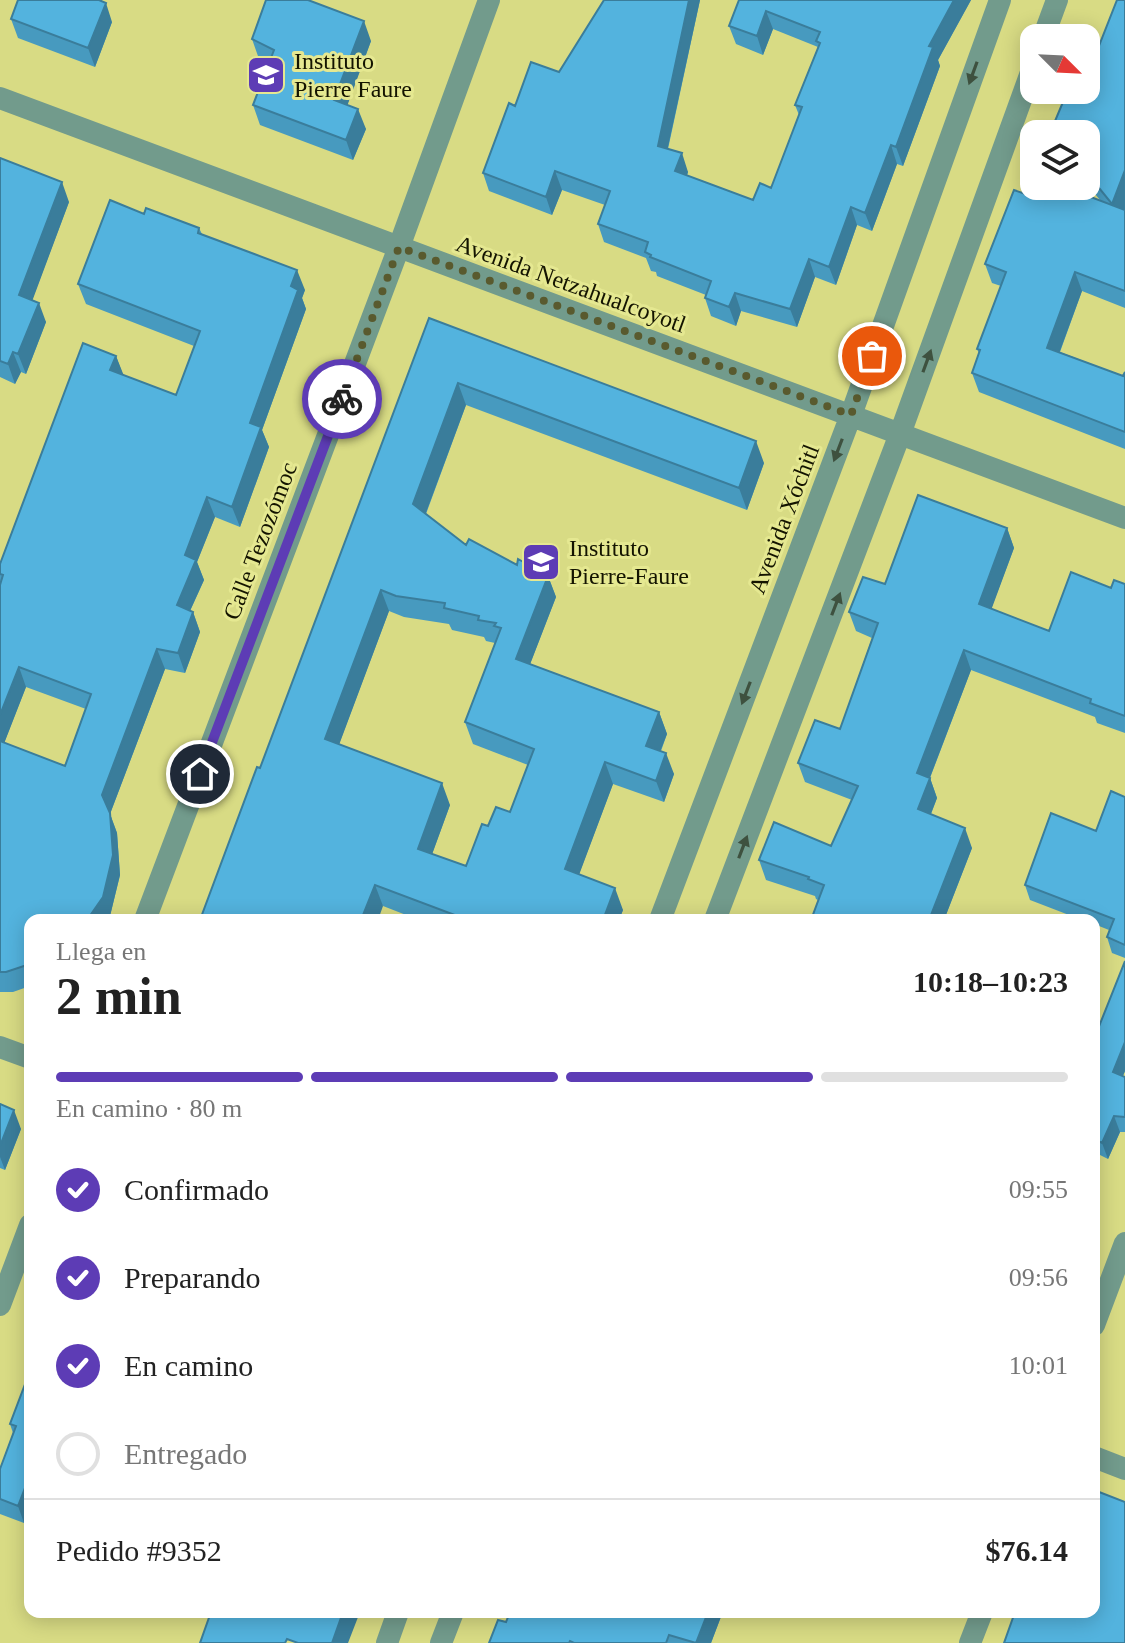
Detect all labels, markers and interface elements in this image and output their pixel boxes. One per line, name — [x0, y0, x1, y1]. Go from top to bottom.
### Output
north arrow — [1020, 24, 1100, 104]
map controls — [1020, 24, 1100, 200]
place label: Instituto Pierre Faure — [294, 48, 412, 102]
school or university icon: Instituto Pierre Faure — [245, 54, 287, 96]
one-way arrow — [967, 62, 979, 86]
button: layers — [1020, 120, 1100, 200]
street label: Avenida Netzahualcoyotl — [452, 230, 690, 338]
pin — [838, 322, 906, 390]
icon: bag — [850, 334, 894, 378]
one-way arrow — [921, 348, 934, 372]
courier — [302, 359, 382, 439]
icon: bike — [320, 377, 364, 421]
one-way arrow — [831, 438, 844, 462]
street label: Avenida Xóchitl — [744, 441, 824, 597]
street label: Calle Tezozómoc — [218, 459, 302, 623]
place label: Instituto Pierre-Faure — [569, 535, 689, 589]
school or university icon: Instituto Pierre-Faure — [520, 541, 562, 583]
one-way arrow — [830, 592, 843, 616]
one-way arrow — [739, 681, 752, 705]
pin — [166, 740, 234, 808]
icon: home — [178, 752, 222, 796]
one-way arrow — [737, 835, 750, 859]
text: Llega en — [56, 937, 146, 966]
text: 10:18–10:23 — [913, 965, 1068, 998]
text: 2 min — [56, 968, 182, 1025]
text: En camino · 80 m — [56, 1094, 242, 1123]
icon: check — [56, 1168, 100, 1212]
text: Confirmado — [124, 1173, 269, 1206]
text: 09:55 — [1009, 1175, 1068, 1204]
icon: check — [56, 1256, 100, 1300]
text: Preparando — [124, 1261, 261, 1294]
text: 09:56 — [1009, 1263, 1068, 1292]
icon: check — [56, 1344, 100, 1388]
text: En camino — [124, 1349, 253, 1382]
text: 10:01 — [1009, 1351, 1068, 1380]
text: Entregado — [124, 1437, 247, 1470]
text: Pedido #9352 — [56, 1534, 222, 1567]
text: $76.14 — [986, 1534, 1068, 1567]

